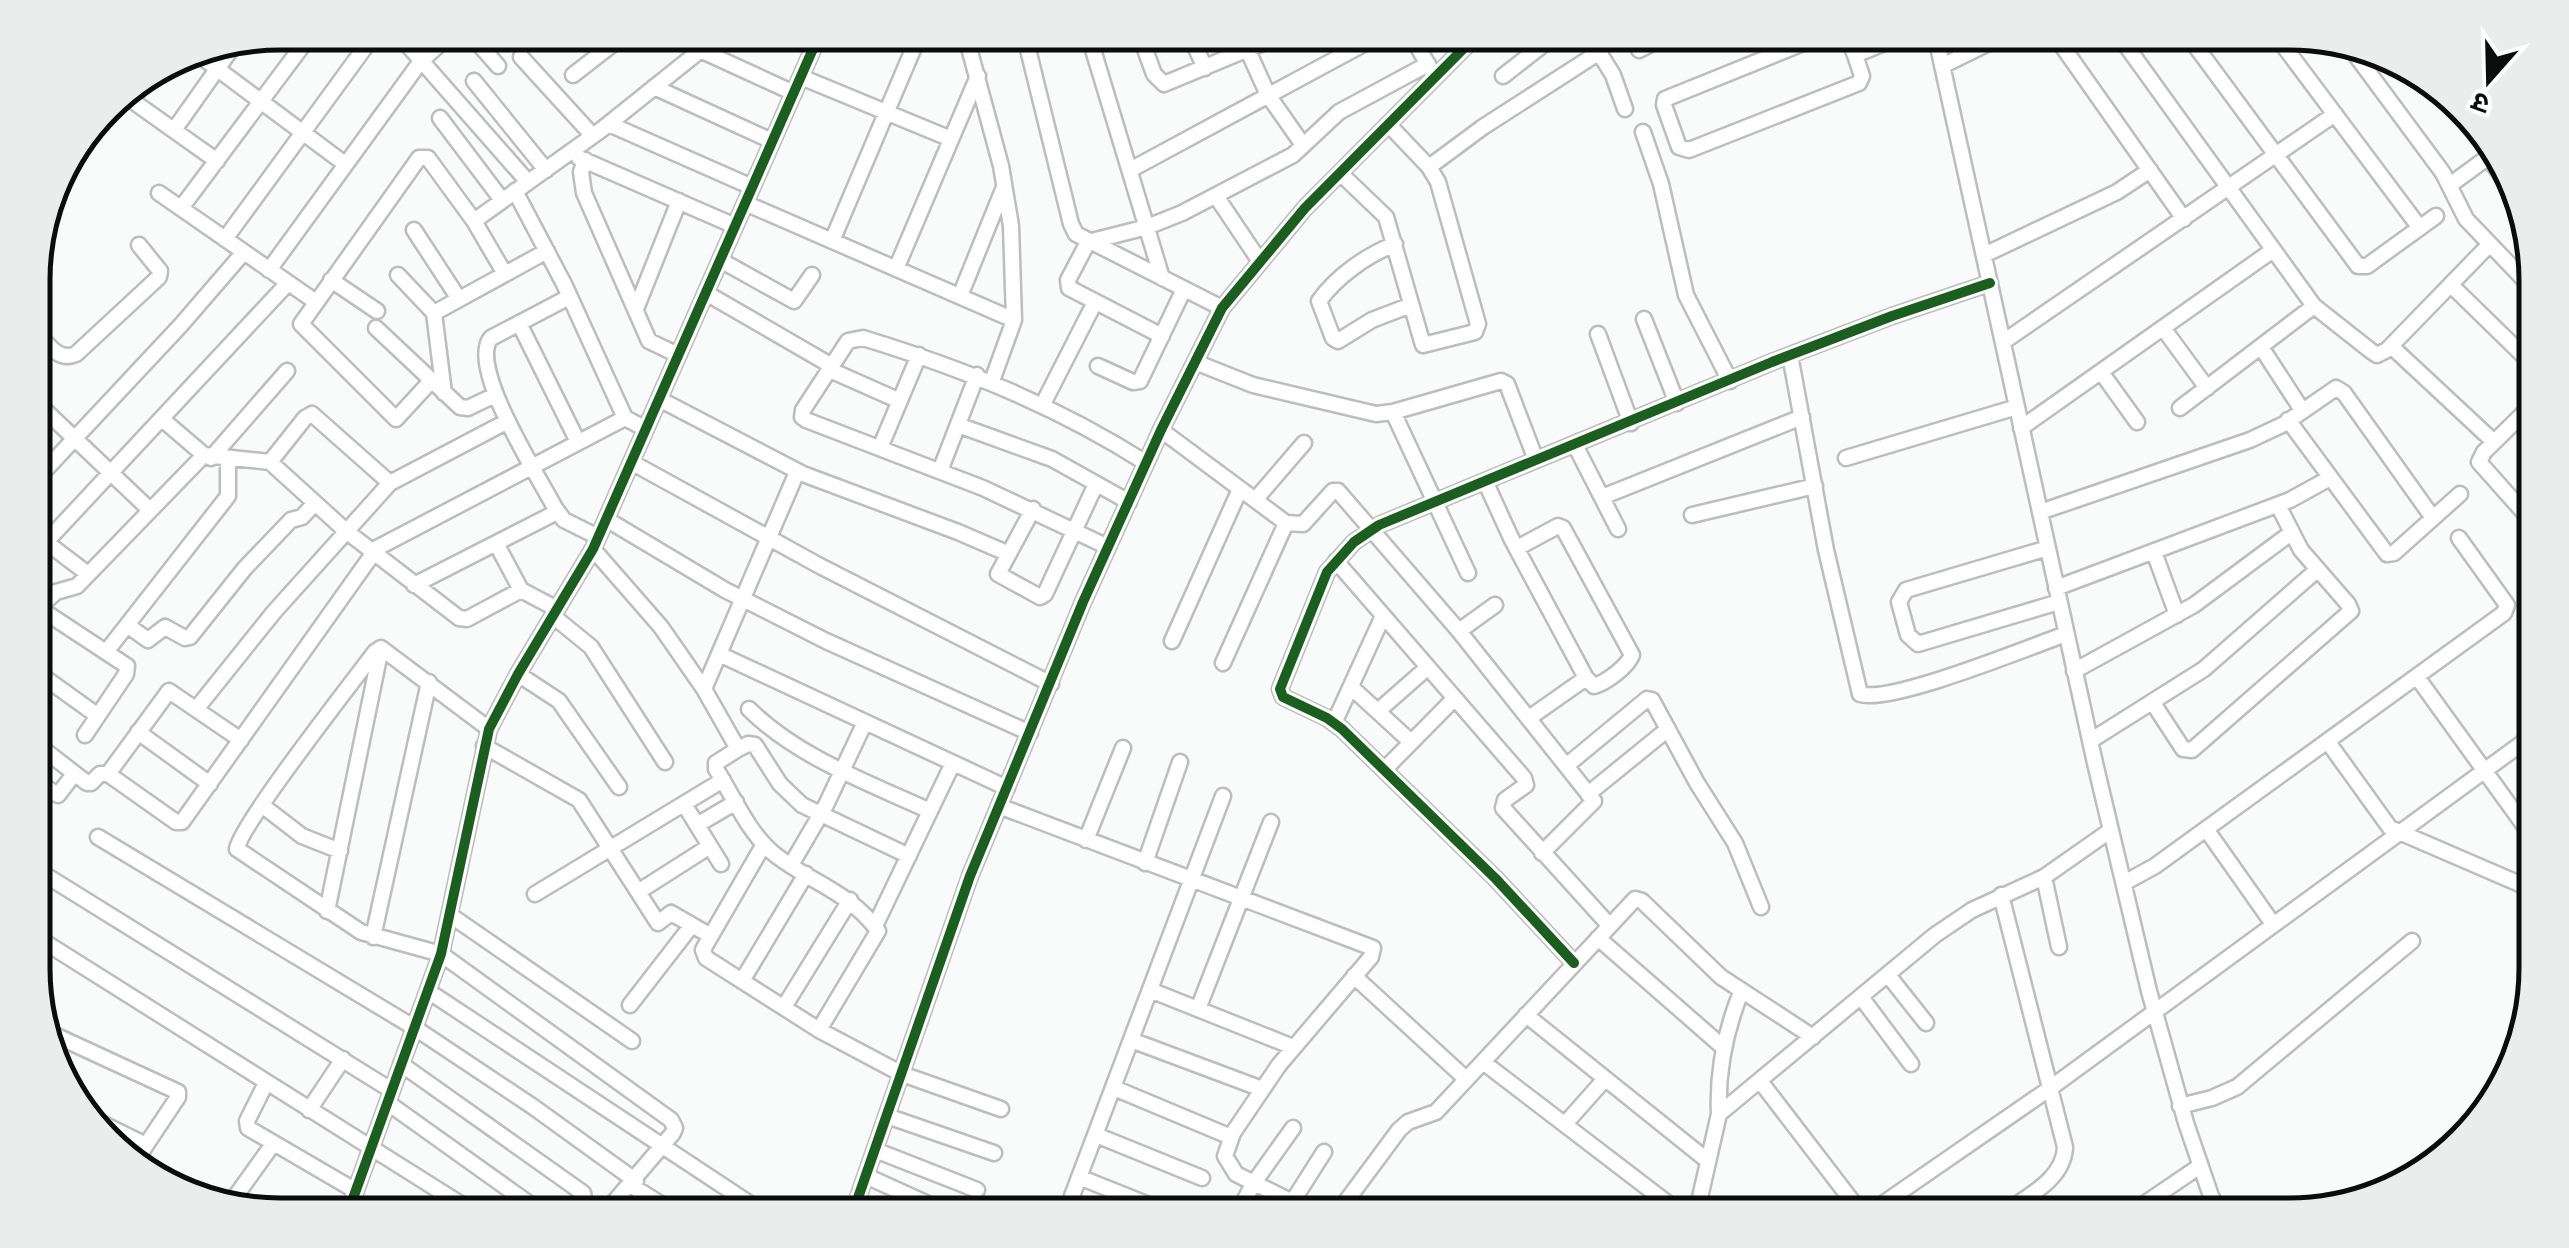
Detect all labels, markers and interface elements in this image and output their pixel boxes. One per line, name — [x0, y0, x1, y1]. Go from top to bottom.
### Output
north arrow — [2439, 30, 2539, 130]
text: उ — [2466, 83, 2495, 124]

